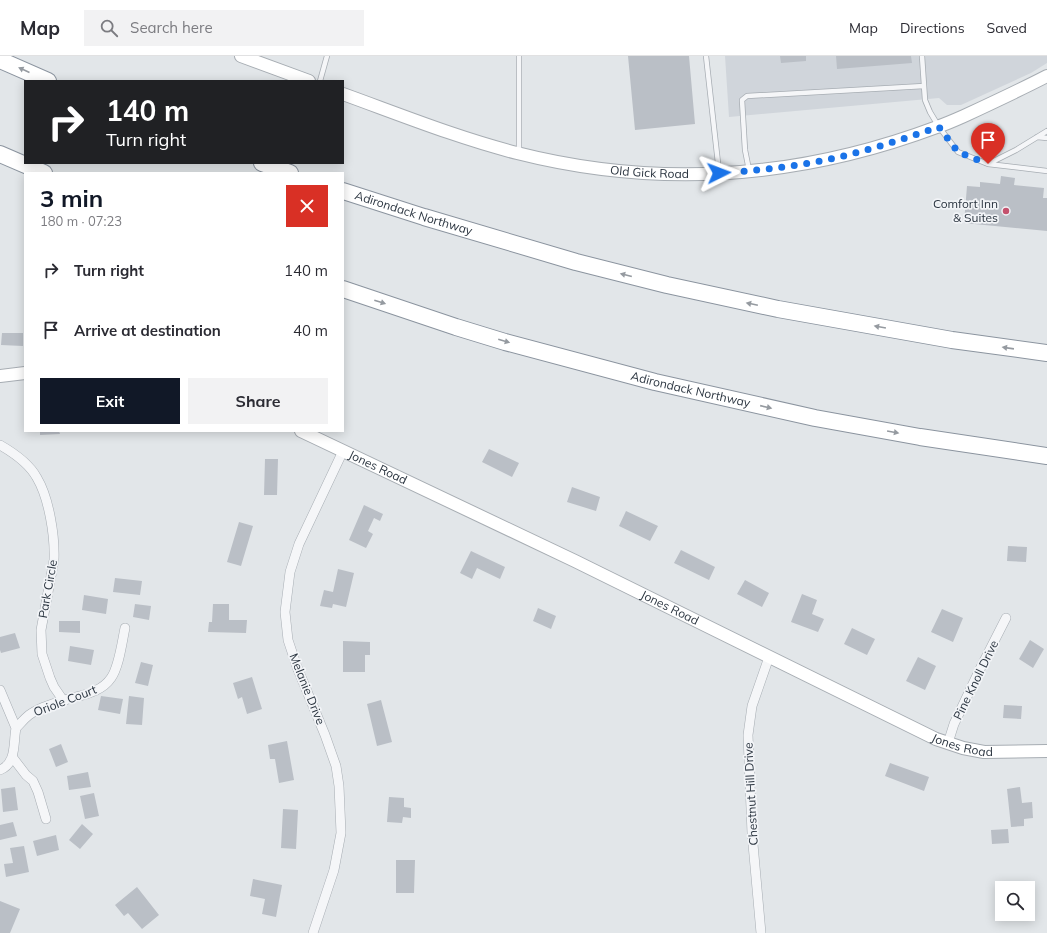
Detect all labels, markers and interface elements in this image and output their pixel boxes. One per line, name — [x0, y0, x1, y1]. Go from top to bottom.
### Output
search box — [84, 10, 364, 46]
text: Map — [20, 16, 60, 40]
icon: search — [98, 17, 120, 39]
text: Search here — [130, 18, 213, 37]
text: Map — [849, 19, 878, 37]
text: Directions — [900, 19, 965, 37]
text: Saved — [987, 19, 1027, 37]
one-way arrow — [18, 67, 30, 73]
text: 140 m — [106, 93, 189, 128]
icon: right — [40, 96, 92, 148]
pin — [971, 123, 1005, 164]
text: Turn right — [106, 128, 186, 151]
icon: arrive — [977, 129, 999, 151]
position arrow — [698, 152, 740, 194]
street label: Old Gick Road — [609, 162, 689, 181]
text: 3 min — [40, 183, 103, 213]
button: close — [286, 185, 328, 227]
street label: Adirondack Northway — [353, 187, 475, 238]
place label: Comfort Inn & Suites — [933, 196, 998, 225]
marker: Comfort Inn & Suites — [1001, 206, 1011, 216]
text: 180 m · 07:23 — [40, 213, 122, 229]
icon: right — [40, 259, 62, 281]
text: Turn right — [74, 261, 144, 280]
text: 140 m — [284, 261, 328, 280]
one-way arrow — [619, 271, 632, 277]
one-way arrow — [374, 299, 386, 305]
one-way arrow — [746, 300, 758, 306]
icon: arrive — [40, 319, 62, 341]
text: Arrive at destination — [74, 321, 221, 340]
text: 40 m — [293, 321, 328, 340]
one-way arrow — [874, 324, 886, 330]
one-way arrow — [497, 339, 510, 345]
one-way arrow — [1002, 345, 1014, 351]
street label: Adirondack Northway — [629, 368, 752, 410]
button: Exit — [40, 378, 180, 424]
button: Share — [188, 378, 328, 424]
one-way arrow — [760, 404, 772, 410]
one-way arrow — [887, 429, 899, 435]
street label: Jones Road — [346, 447, 410, 487]
street label: Park Circle — [35, 559, 60, 619]
street label: Jones Road — [639, 587, 702, 628]
street label: Pine Knoll Drive — [950, 638, 1001, 722]
street label: Melanie Drive — [286, 651, 329, 727]
street label: Oriole Court — [31, 682, 98, 719]
street label: Jones Road — [929, 730, 993, 759]
street label: Chestnut Hill Drive — [740, 742, 761, 846]
map controls — [995, 881, 1035, 921]
button: search — [995, 881, 1035, 921]

